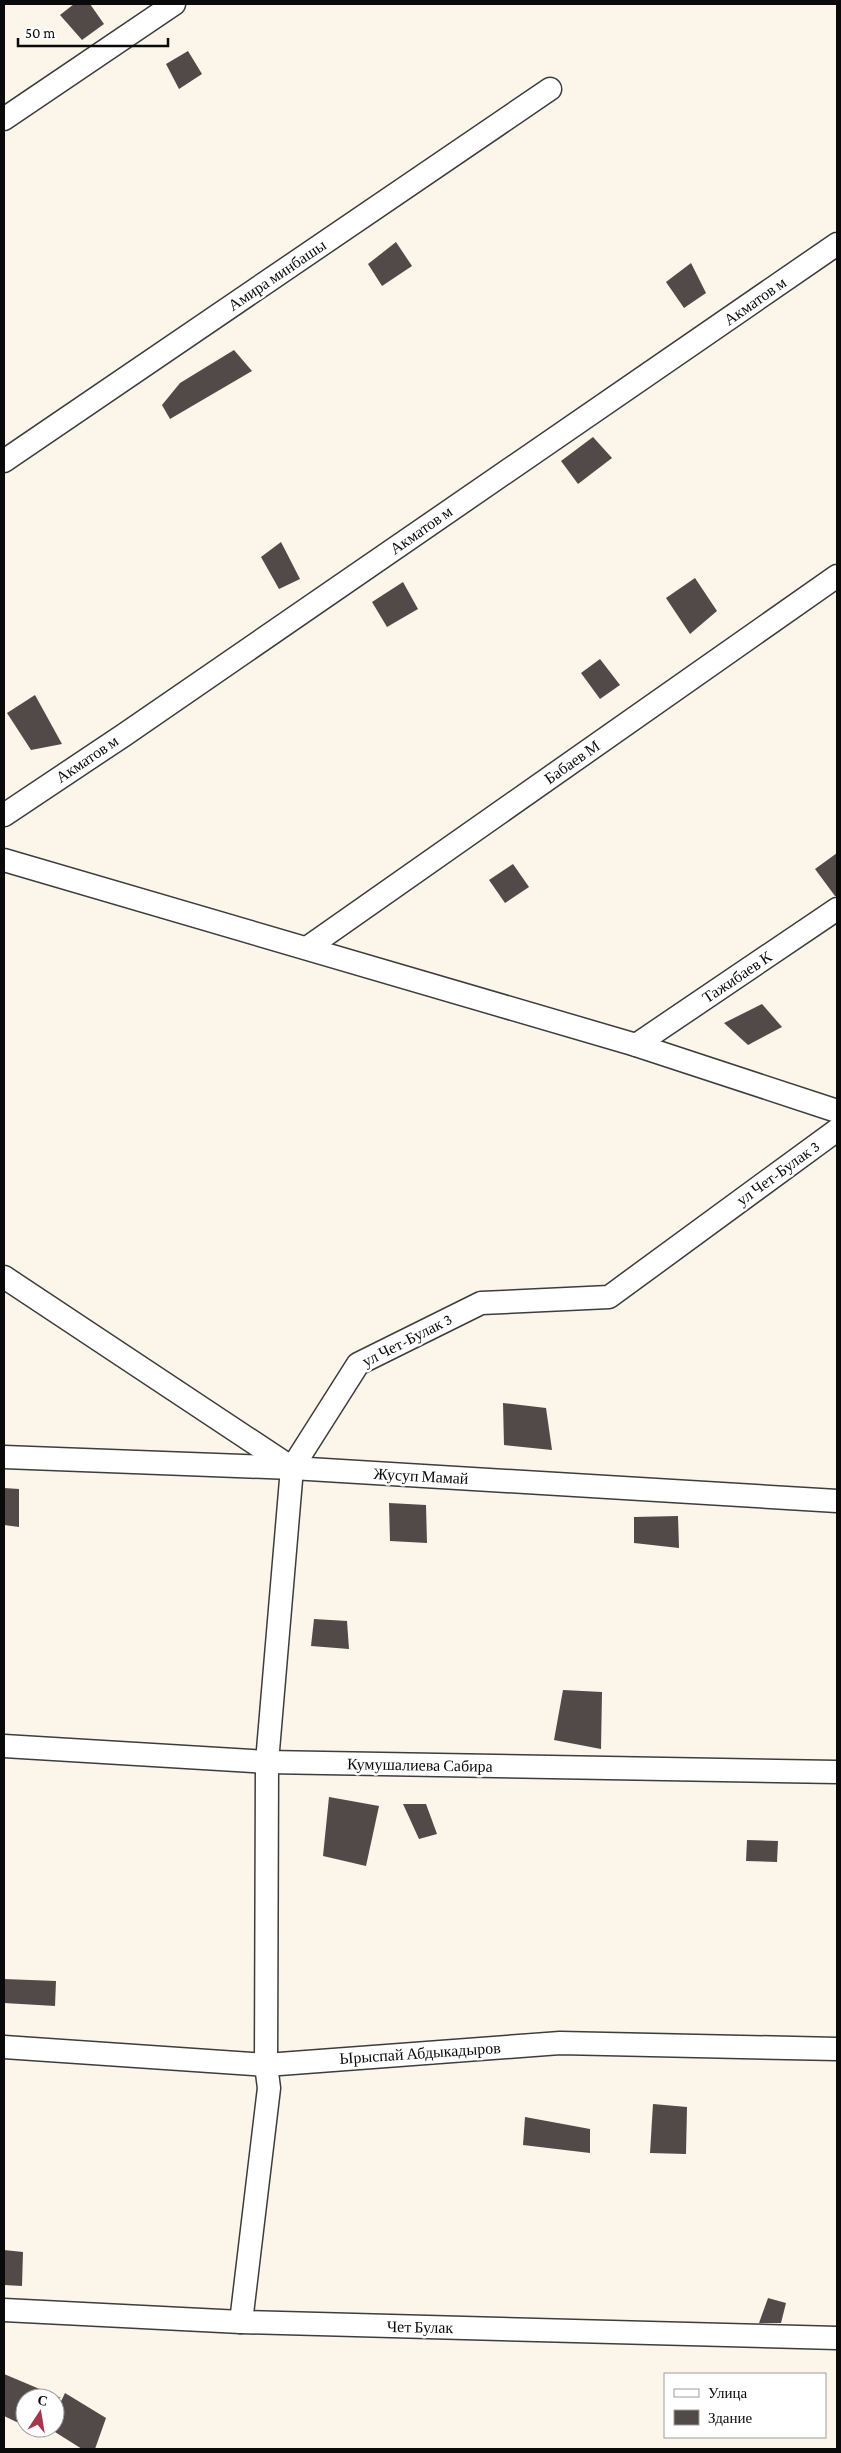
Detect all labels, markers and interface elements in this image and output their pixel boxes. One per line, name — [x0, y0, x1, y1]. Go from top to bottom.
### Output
scale bar — [18, 15, 168, 47]
text: 50 m — [25, 25, 55, 41]
street label: Амира минбашы — [225, 236, 330, 315]
street label: Акматов м — [721, 274, 789, 328]
street label: Акматов м — [387, 503, 455, 557]
street label: Акматов м — [53, 732, 121, 786]
street label: Бабаев М — [541, 737, 603, 787]
street label: Тажибаев К — [699, 947, 775, 1006]
street label: ул Чет-Булак 3 — [733, 1137, 823, 1210]
street label: ул Чет-Булак 3 — [359, 1310, 455, 1371]
street label: Жусуп Мамай — [373, 1465, 469, 1488]
street label: Кумушалиева Сабира — [347, 1755, 493, 1776]
street label: Ырыспай Абдыкадыров — [339, 2039, 502, 2068]
street label: Чет Булак — [387, 2318, 454, 2337]
legend — [664, 2373, 826, 2438]
text: Улица — [708, 2385, 747, 2401]
north arrow — [15, 2388, 65, 2438]
text: С — [36, 2391, 49, 2409]
text: Здание — [708, 2410, 752, 2426]

